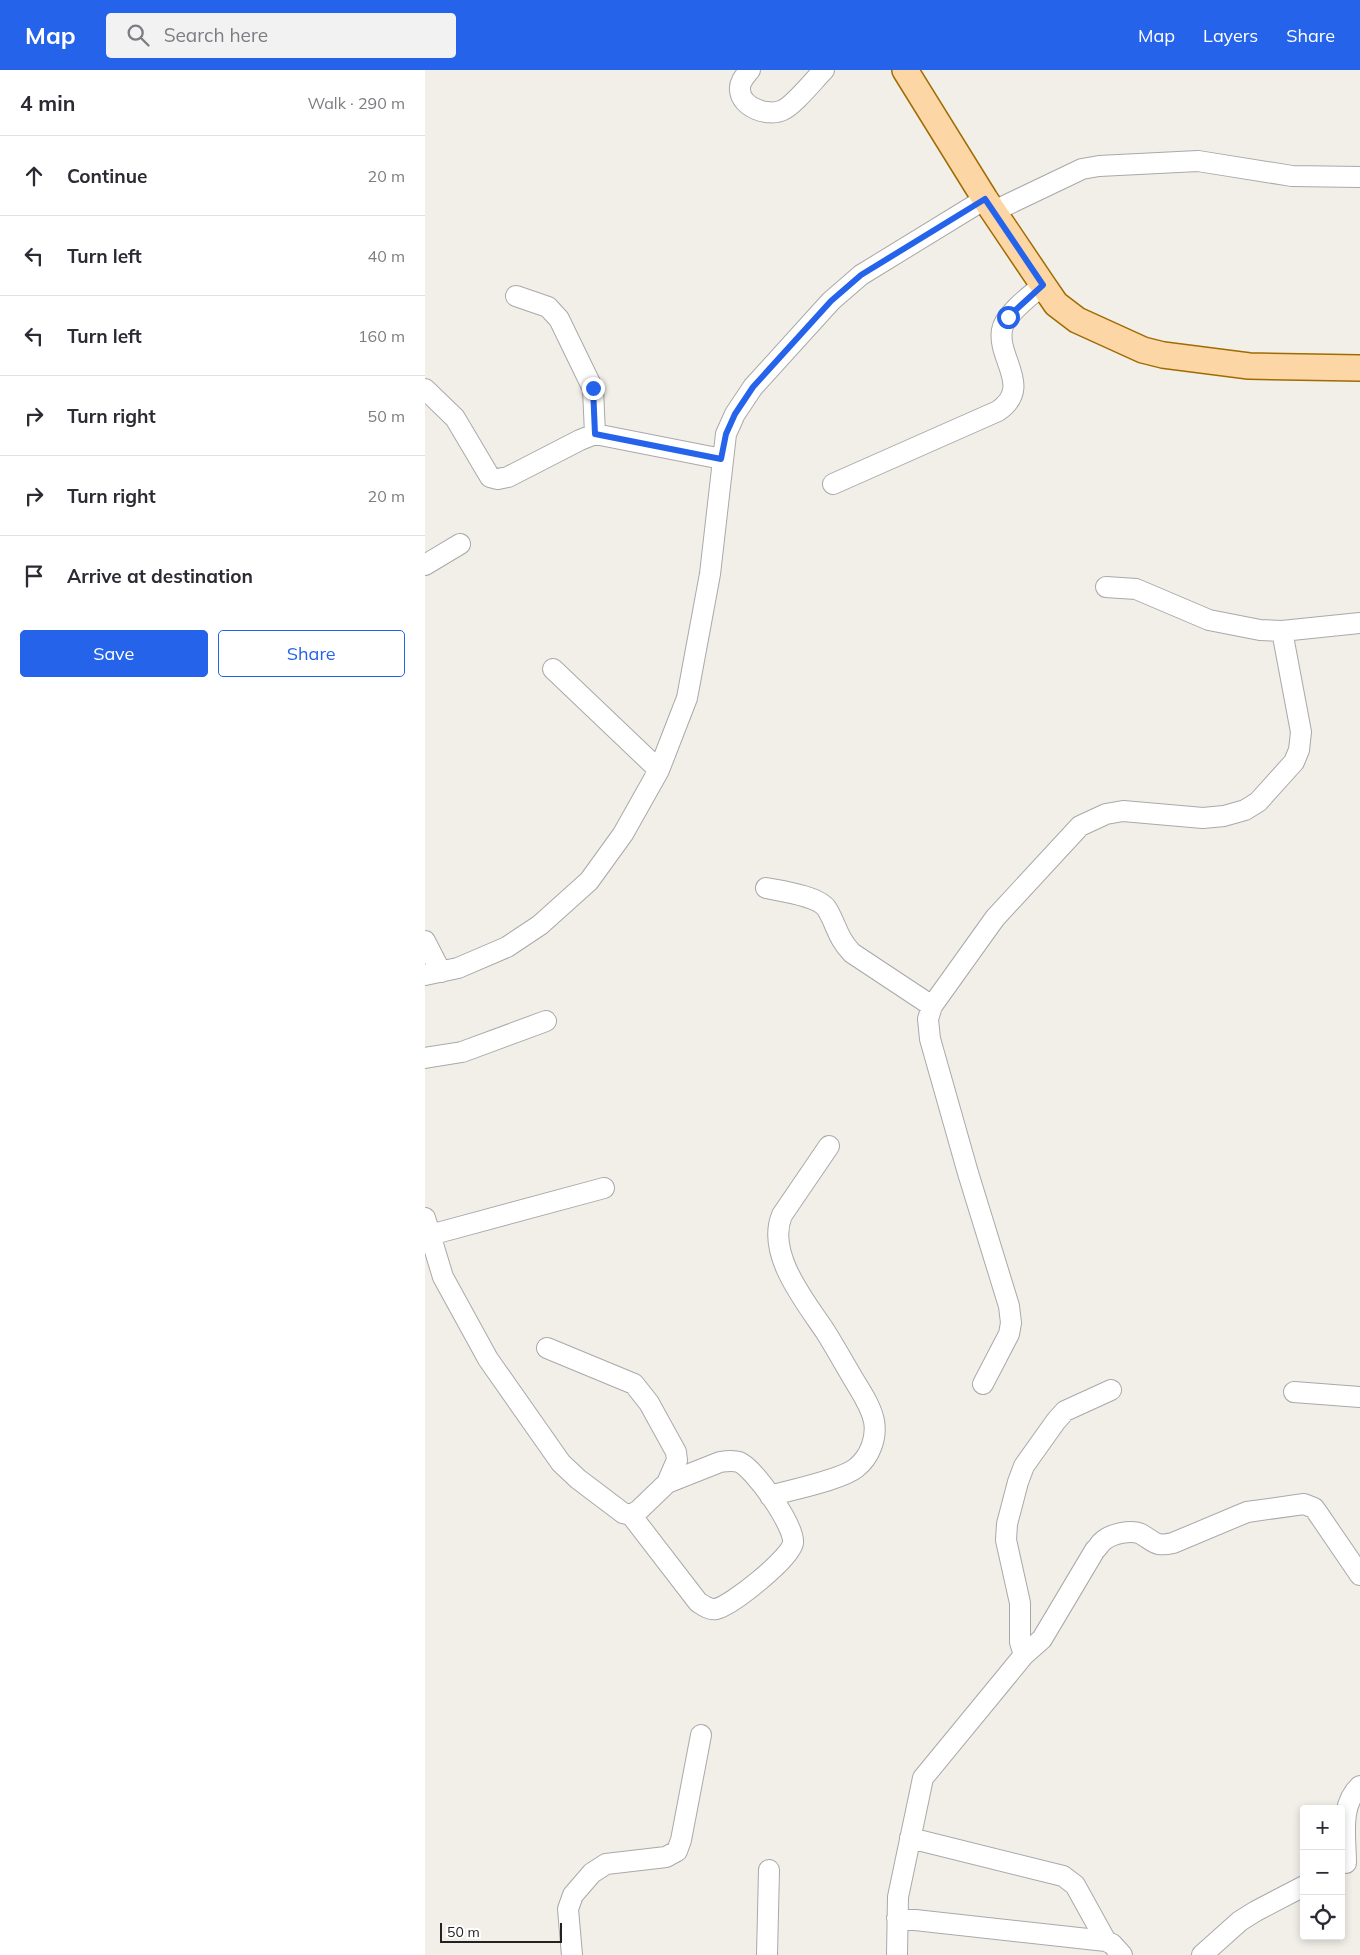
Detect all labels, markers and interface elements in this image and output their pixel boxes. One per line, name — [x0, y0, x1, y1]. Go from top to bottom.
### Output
search box — [106, 13, 456, 58]
text: Map — [25, 20, 76, 50]
icon: search — [124, 21, 152, 49]
text: Search here — [164, 23, 268, 47]
text: Map — [1138, 24, 1175, 47]
text: Layers — [1203, 24, 1258, 47]
text: Share — [1286, 24, 1335, 47]
text: 4 min — [20, 90, 75, 116]
text: Walk · 290 m — [307, 93, 405, 113]
icon: ahead — [20, 162, 48, 190]
text: Continue — [67, 164, 147, 188]
text: 20 m — [368, 166, 405, 186]
icon: left — [20, 242, 48, 270]
text: Turn left — [67, 244, 142, 268]
text: 40 m — [368, 246, 405, 266]
route start — [997, 306, 1020, 329]
icon: left — [20, 322, 48, 350]
text: Turn left — [67, 324, 142, 348]
text: 160 m — [358, 326, 405, 346]
route end — [582, 377, 605, 400]
icon: right — [20, 402, 48, 430]
text: Turn right — [67, 404, 156, 428]
text: 50 m — [368, 406, 405, 426]
icon: right — [20, 482, 48, 510]
text: Turn right — [67, 484, 156, 508]
text: 20 m — [368, 486, 405, 506]
icon: arrive — [20, 562, 48, 590]
text: Arrive at destination — [67, 564, 253, 588]
button: Save — [20, 630, 208, 677]
button: Share — [218, 630, 405, 677]
map controls — [1300, 1805, 1345, 1940]
button: + — [1300, 1805, 1345, 1850]
button: − — [1300, 1850, 1345, 1895]
button: locate — [1300, 1895, 1345, 1940]
scale bar — [440, 1920, 563, 1943]
text: 50 m — [447, 1923, 480, 1941]

